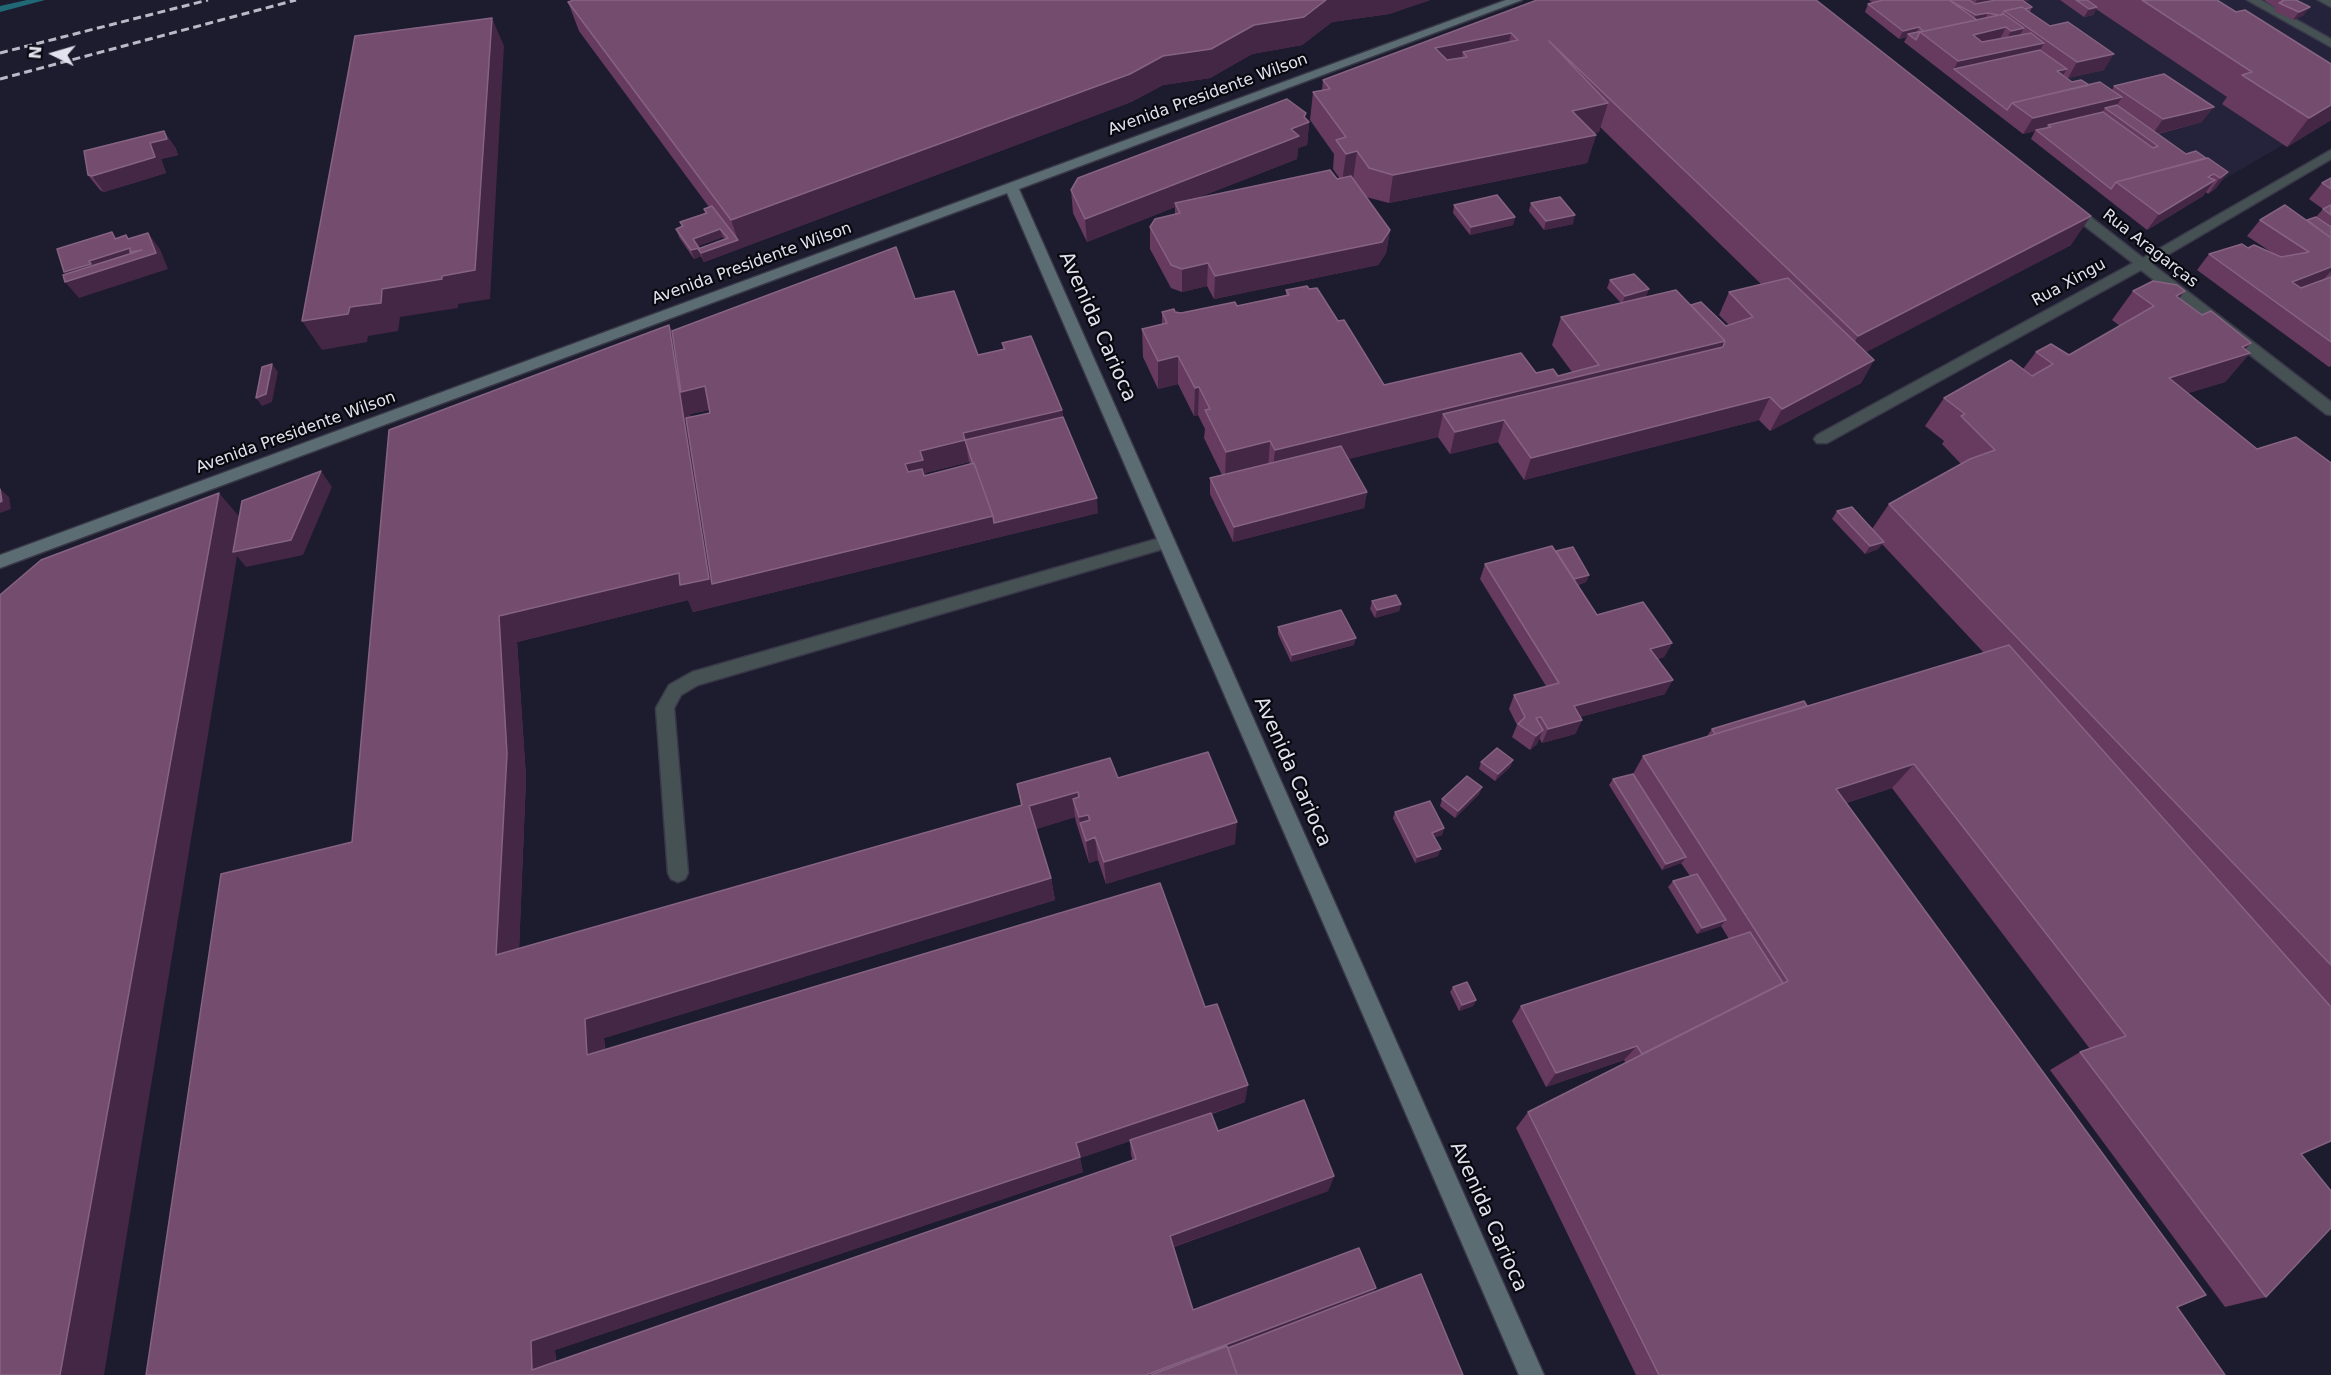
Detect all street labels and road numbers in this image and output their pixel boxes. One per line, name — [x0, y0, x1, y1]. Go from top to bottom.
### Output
street label: Avenida Presidente Wilson — [1106, 50, 1310, 140]
street label: Rua Aragarças — [2098, 206, 2202, 292]
street label: Avenida Presidente Wilson — [650, 219, 854, 309]
street label: Avenida Carioca — [1053, 248, 1141, 406]
street label: Rua Xingu — [2029, 255, 2109, 311]
street label: Avenida Presidente Wilson — [194, 388, 398, 478]
street label: Avenida Carioca — [1248, 693, 1336, 851]
street label: Avenida Carioca — [1444, 1138, 1532, 1296]

